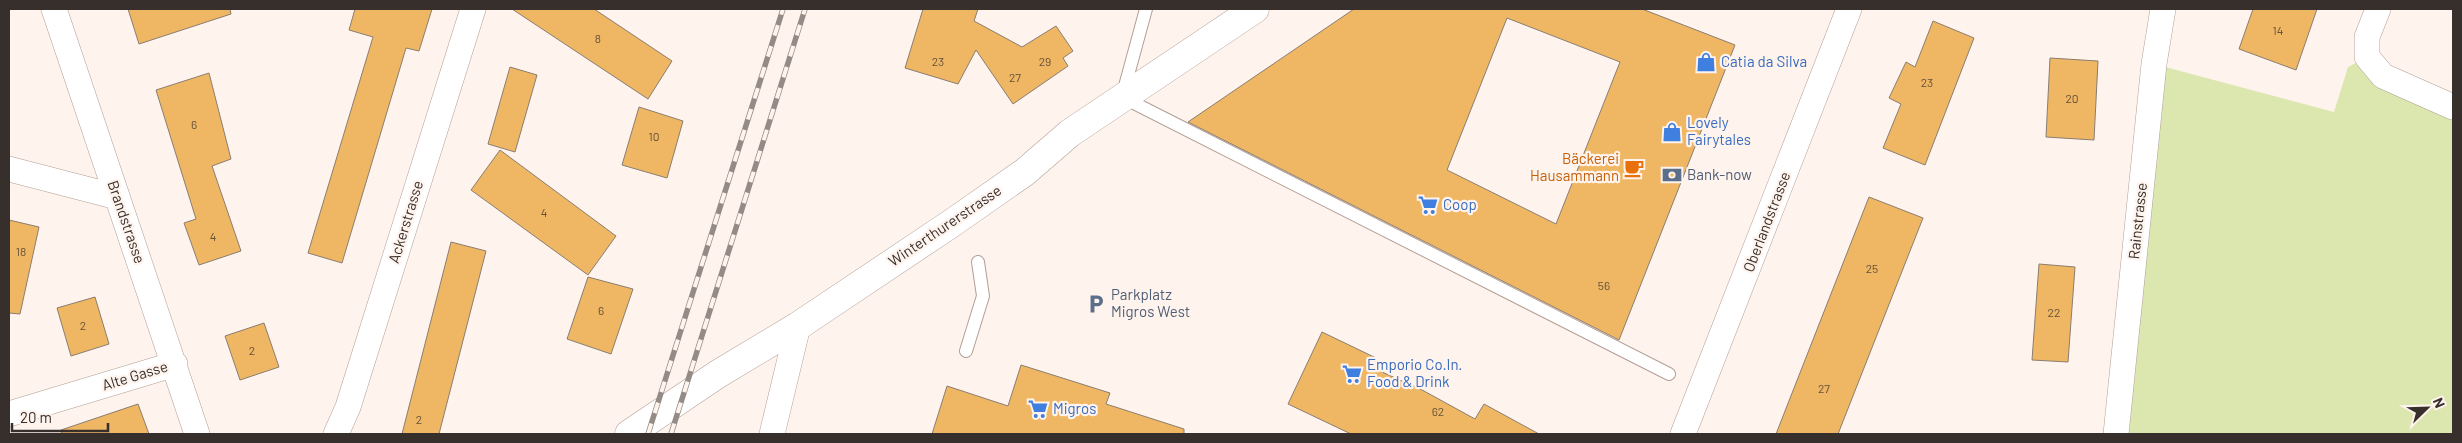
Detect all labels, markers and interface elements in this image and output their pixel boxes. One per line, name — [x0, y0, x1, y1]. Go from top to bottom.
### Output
house number: 14 — [2273, 23, 2283, 37]
house number: 8 — [595, 31, 601, 45]
shop icon: Catia da Silva — [1695, 51, 1717, 73]
place label: Catia da Silva — [1721, 52, 1807, 70]
house number: 23 — [932, 54, 944, 68]
house number: 29 — [1039, 54, 1051, 68]
house number: 27 — [1009, 70, 1021, 84]
house number: 23 — [1921, 75, 1933, 89]
house number: 20 — [2065, 91, 2079, 105]
place label: Lovely Fairytales — [1687, 113, 1751, 148]
house number: 6 — [191, 117, 197, 131]
shop icon: Lovely Fairytales — [1661, 121, 1683, 143]
house number: 10 — [649, 129, 659, 143]
place label: Bäckerei Hausammann — [1530, 149, 1619, 184]
cafe icon: Bäckerei Hausammann — [1623, 157, 1645, 179]
bank icon: Bank-now — [1661, 164, 1683, 186]
place label: Bank-now — [1687, 165, 1752, 183]
street label: Oberlandstrasse — [1739, 169, 1793, 274]
street label: Brandstrasse — [104, 178, 150, 266]
street label: Ackerstrasse — [384, 178, 426, 265]
street label: Winterthurerstrasse — [885, 181, 1004, 270]
street label: Rainstrasse — [2124, 182, 2150, 260]
supermarket icon: Coop — [1417, 194, 1439, 216]
place label: Coop — [1443, 195, 1477, 213]
house number: 4 — [541, 205, 547, 219]
house number: 4 — [210, 229, 216, 243]
house number: 18 — [16, 244, 26, 258]
house number: 25 — [1866, 261, 1878, 275]
house number: 56 — [1598, 278, 1610, 292]
place label: Parkplatz Migros West — [1111, 285, 1190, 320]
parking icon: Parkplatz Migros West — [1085, 293, 1107, 315]
house number: 6 — [598, 303, 604, 317]
house number: 22 — [2048, 305, 2060, 319]
house number: 2 — [80, 318, 86, 332]
house number: 2 — [249, 343, 255, 357]
place label: Emporio Co.In. Food & Drink — [1367, 355, 1462, 390]
street label: Alte Gasse — [100, 357, 170, 394]
supermarket icon: Emporio Co.In. Food & Drink — [1341, 363, 1363, 385]
house number: 27 — [1818, 381, 1830, 395]
north arrow — [2402, 383, 2452, 433]
text: N — [2430, 395, 2449, 410]
supermarket icon: Migros — [1027, 398, 1049, 420]
place label: Migros — [1053, 399, 1096, 417]
scale bar — [12, 400, 109, 432]
house number: 62 — [1432, 404, 1444, 418]
text: 20 m — [20, 408, 52, 426]
house number: 2 — [416, 412, 422, 426]

